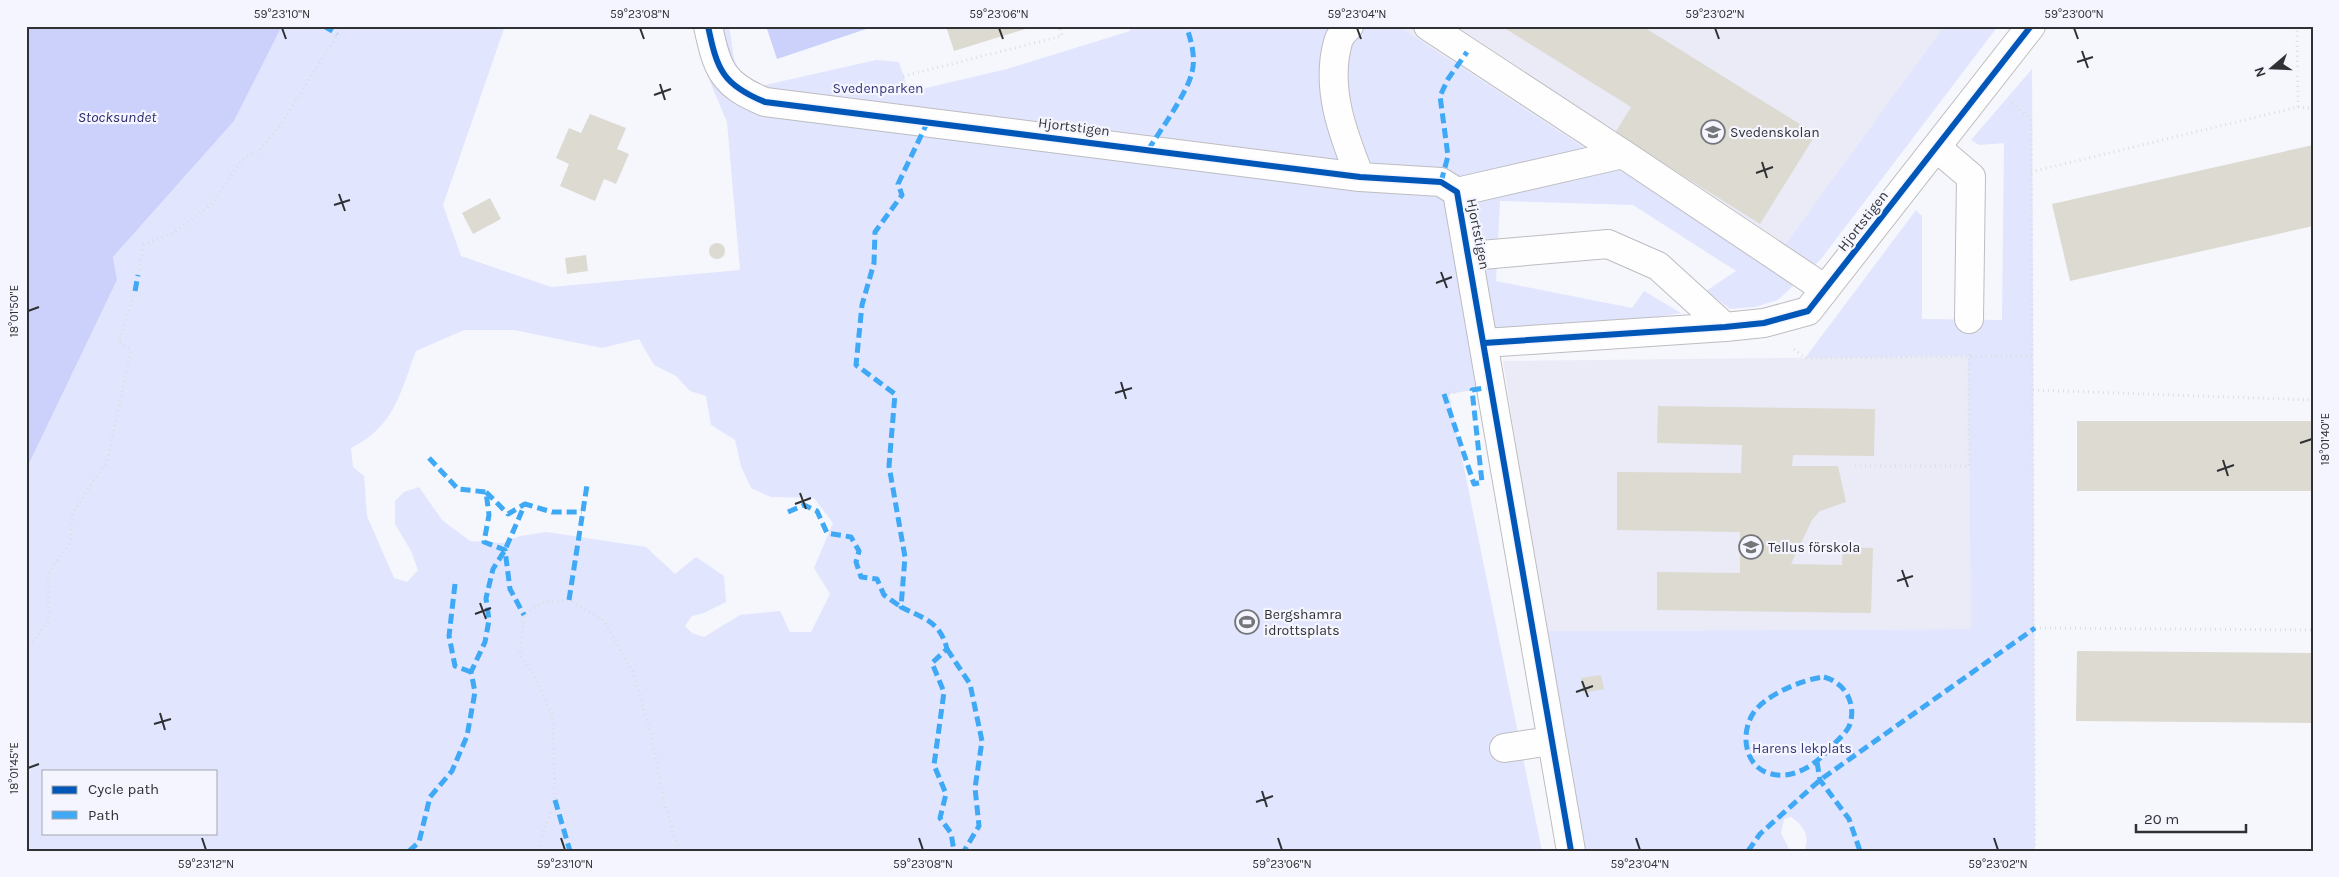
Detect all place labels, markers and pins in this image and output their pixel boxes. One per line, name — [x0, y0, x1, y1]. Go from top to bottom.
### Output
school or university icon: Svedenskolan — [1700, 119, 1726, 145]
place label: Svedenskolan — [1730, 124, 1820, 141]
school or university icon: Tellus förskola — [1738, 534, 1764, 560]
place label: Tellus förskola — [1768, 539, 1860, 556]
place label: Bergshamra idrottsplats — [1264, 606, 1342, 639]
sports icon: Bergshamra idrottsplats — [1234, 609, 1260, 635]

